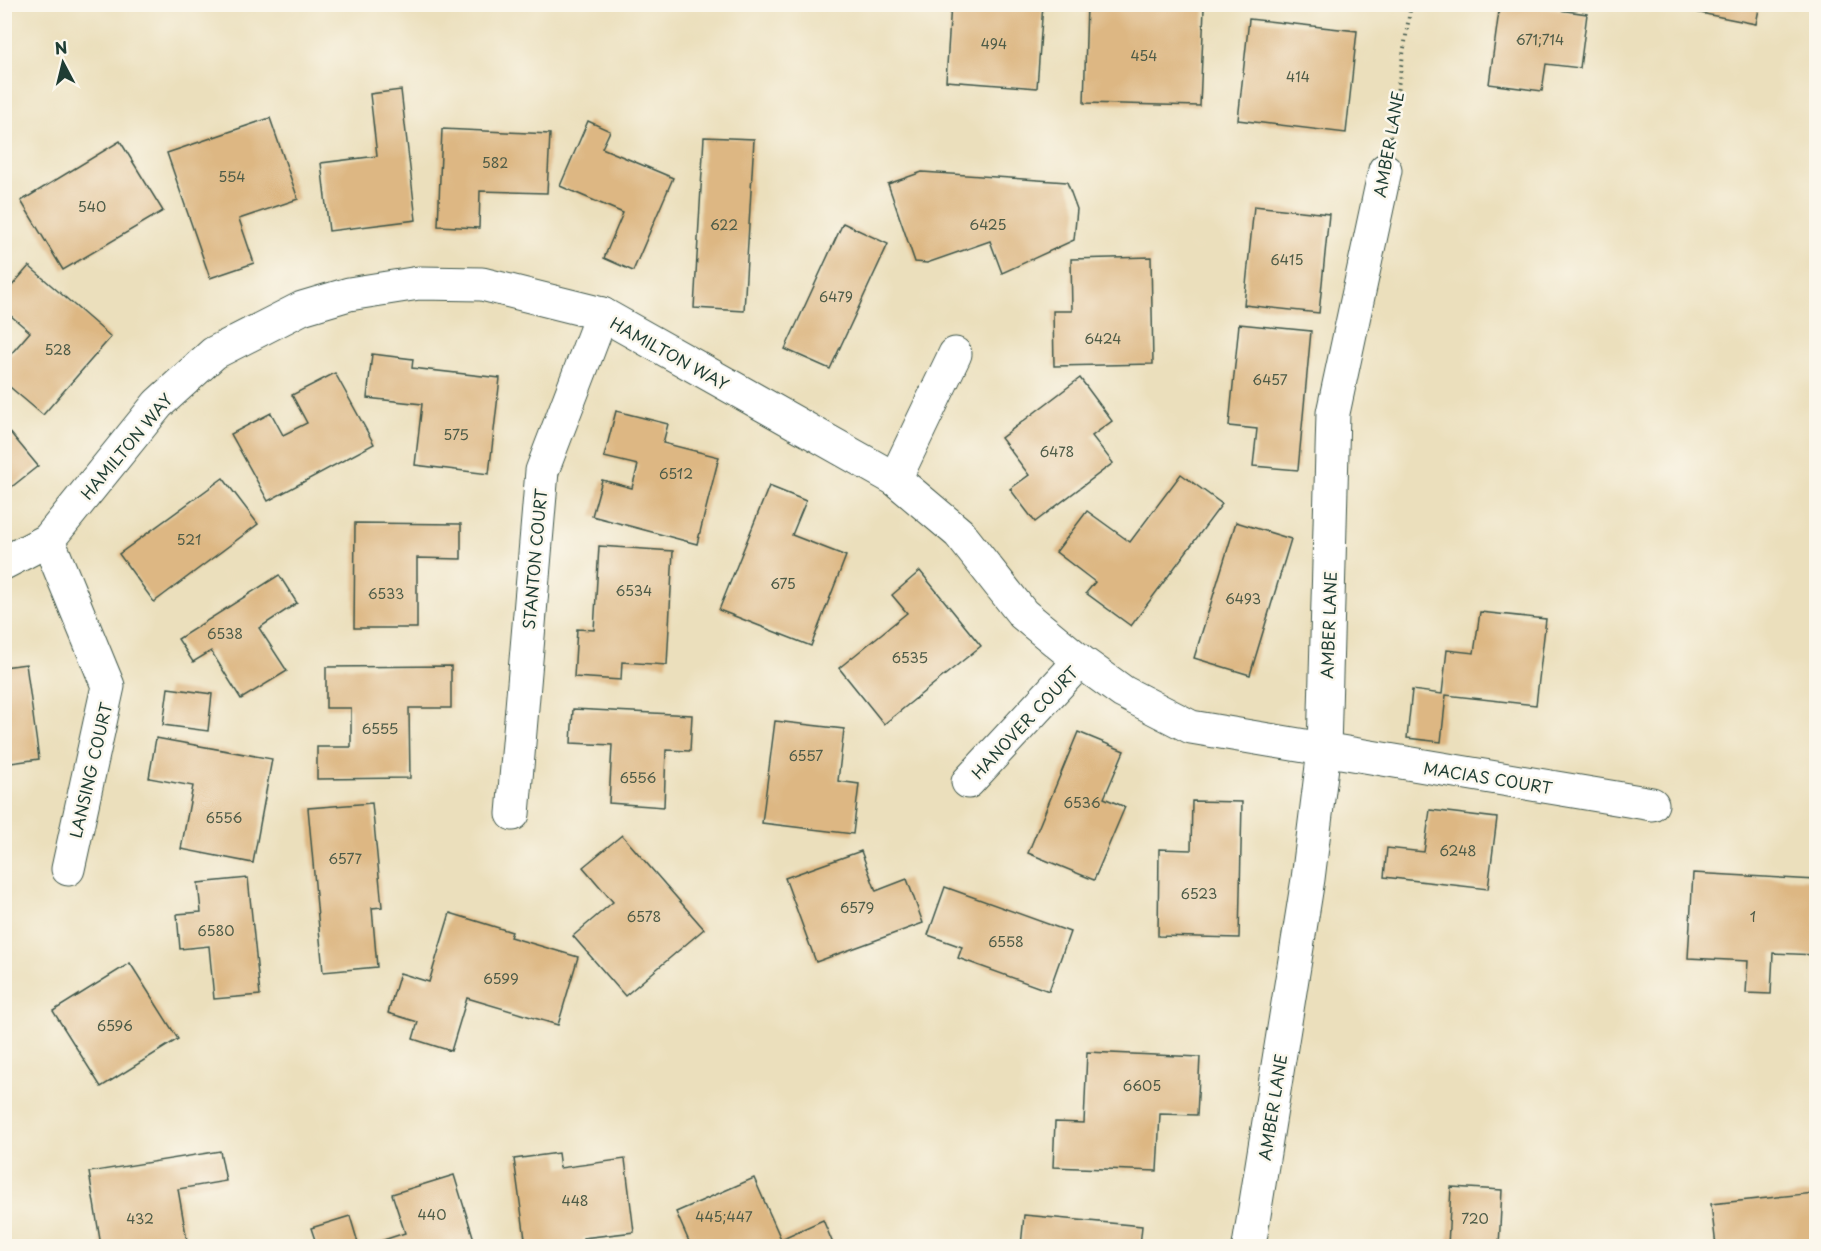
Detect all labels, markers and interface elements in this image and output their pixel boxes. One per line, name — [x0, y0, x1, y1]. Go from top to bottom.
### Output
house number: 671;714 — [1516, 29, 1564, 50]
north arrow — [33, 33, 93, 93]
house number: 494 — [981, 33, 1007, 54]
text: N — [53, 34, 69, 60]
house number: 454 — [1130, 45, 1158, 66]
house number: 414 — [1286, 66, 1310, 87]
street label: AMBER LANE — [1367, 89, 1409, 199]
house number: 582 — [482, 152, 508, 173]
house number: 554 — [218, 166, 246, 187]
house number: 540 — [78, 196, 106, 217]
house number: 622 — [710, 214, 738, 235]
house number: 6425 — [970, 214, 1006, 235]
house number: 6415 — [1271, 249, 1303, 270]
house number: 6479 — [819, 286, 853, 307]
street label: HAMILTON WAY — [606, 310, 734, 396]
house number: 6424 — [1084, 328, 1122, 349]
house number: 528 — [44, 339, 72, 360]
house number: 6457 — [1252, 369, 1288, 390]
street label: HAMILTON WAY — [74, 388, 178, 504]
house number: 575 — [443, 424, 469, 445]
house number: 6478 — [1040, 441, 1074, 462]
house number: 6512 — [659, 463, 693, 484]
street label: STANTON COURT — [516, 487, 552, 630]
house number: 521 — [177, 529, 201, 550]
street label: AMBER LANE — [1314, 571, 1342, 679]
house number: 675 — [770, 573, 796, 594]
house number: 6534 — [616, 580, 652, 601]
house number: 6533 — [368, 583, 404, 604]
house number: 6493 — [1225, 588, 1261, 609]
house number: 6538 — [207, 623, 243, 644]
house number: 6535 — [892, 647, 928, 668]
street label: HANOVER COURT — [965, 660, 1083, 784]
street label: LANSING COURT — [63, 700, 117, 840]
house number: 6555 — [362, 718, 398, 739]
house number: 6557 — [789, 745, 823, 766]
street label: MACIAS COURT — [1422, 755, 1554, 799]
house number: 6556 — [620, 767, 656, 788]
house number: 6536 — [1063, 792, 1101, 813]
house number: 6556 — [206, 807, 242, 828]
house number: 6248 — [1440, 840, 1476, 861]
house number: 6577 — [328, 848, 362, 869]
house number: 6523 — [1181, 883, 1217, 904]
house number: 6579 — [840, 897, 874, 918]
house number: 6578 — [627, 906, 661, 927]
house number: 1 — [1750, 906, 1756, 927]
house number: 6580 — [198, 920, 234, 941]
house number: 6558 — [988, 931, 1024, 952]
house number: 6599 — [483, 968, 519, 989]
house number: 6596 — [97, 1015, 133, 1036]
street label: AMBER LANE — [1252, 1052, 1292, 1162]
house number: 6605 — [1123, 1075, 1161, 1096]
house number: 448 — [561, 1190, 589, 1211]
house number: 440 — [418, 1204, 446, 1225]
house number: 445;447 — [695, 1206, 753, 1227]
house number: 432 — [126, 1208, 154, 1229]
house number: 720 — [1461, 1208, 1489, 1229]

